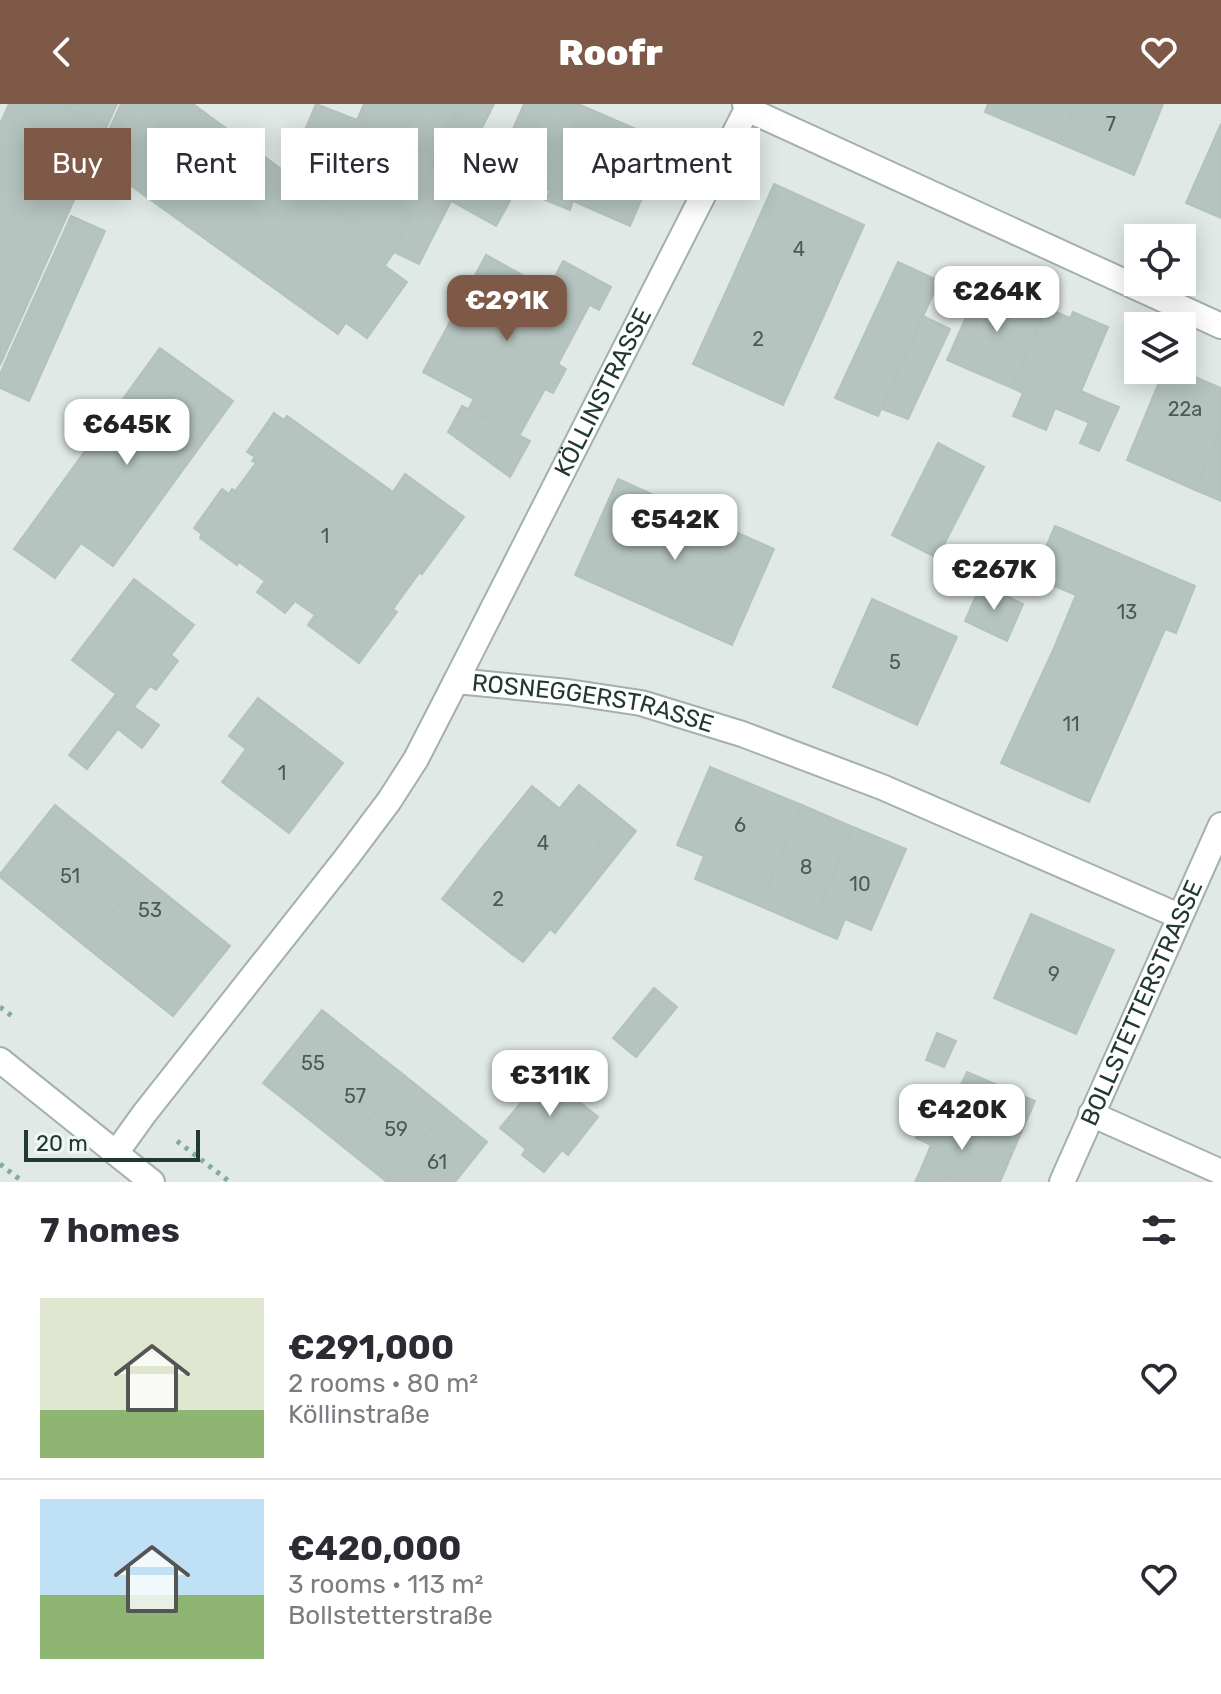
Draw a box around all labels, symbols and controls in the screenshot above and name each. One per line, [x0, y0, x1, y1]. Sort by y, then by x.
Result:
icon: back [40, 30, 84, 74]
icon: heart [1137, 30, 1181, 74]
text: Roofr [558, 31, 663, 74]
house number: 7 [1106, 112, 1116, 136]
chip: Buy [24, 128, 131, 200]
chip: Rent [147, 128, 265, 200]
chip: Filters [281, 128, 418, 200]
chip: New [434, 128, 547, 200]
chip: Apartment [563, 128, 760, 200]
map controls [1124, 224, 1196, 384]
button: locate [1124, 224, 1196, 296]
house number: 4 [793, 237, 805, 261]
pin: €264K [941, 266, 1053, 334]
pin: €291K [451, 275, 563, 343]
text: €264K [952, 276, 1042, 307]
text: €291K [465, 285, 549, 316]
street label: KÖLLINSTRASSE [549, 304, 657, 481]
button: layers [1124, 312, 1196, 384]
house number: 2 [752, 327, 764, 351]
house number: 22a [1168, 397, 1202, 421]
pin: €645K [71, 399, 183, 467]
text: €645K [82, 409, 172, 440]
pin: €542K [619, 494, 731, 562]
text: €542K [630, 504, 720, 535]
house number: 1 [321, 524, 329, 548]
pin: €267K [938, 544, 1050, 612]
text: €267K [951, 554, 1037, 585]
house number: 13 [1117, 600, 1137, 624]
house number: 5 [889, 650, 901, 674]
street label: ROSNEGGERSTRASSE [471, 669, 717, 738]
house number: 11 [1062, 712, 1080, 736]
house number: 1 [278, 761, 286, 785]
house number: 6 [734, 813, 746, 837]
house number: 4 [537, 831, 549, 855]
house number: 8 [800, 855, 812, 879]
house number: 51 [60, 864, 80, 888]
house number: 10 [849, 872, 871, 896]
street label: BOLLSTETTERSTRASSE [1075, 876, 1208, 1130]
house number: 2 [492, 887, 504, 911]
house number: 53 [138, 898, 162, 922]
house number: 9 [1048, 962, 1060, 986]
pin: €311K [494, 1050, 606, 1118]
house number: 55 [301, 1051, 325, 1075]
text: €311K [510, 1060, 590, 1091]
house number: 57 [344, 1084, 366, 1108]
pin: €420K [906, 1084, 1018, 1152]
text: €420K [917, 1094, 1007, 1125]
house number: 59 [384, 1117, 408, 1141]
scale bar [24, 1126, 200, 1162]
text: 20 m [36, 1130, 88, 1157]
house number: 61 [427, 1150, 447, 1174]
icon: filters [1137, 1208, 1181, 1252]
text: 7 homes [40, 1210, 180, 1251]
text: €291,000 [288, 1327, 454, 1368]
icon: home [104, 1330, 200, 1426]
icon: heart [1137, 1356, 1181, 1400]
text: 2 rooms · 80 m² [288, 1368, 478, 1399]
text: Köllinstraße [288, 1399, 430, 1430]
text: €420,000 [288, 1528, 461, 1569]
icon: home [104, 1531, 200, 1627]
icon: heart [1137, 1557, 1181, 1601]
text: 3 rooms · 113 m² [288, 1569, 483, 1600]
text: Bollstetterstraße [288, 1600, 493, 1631]

